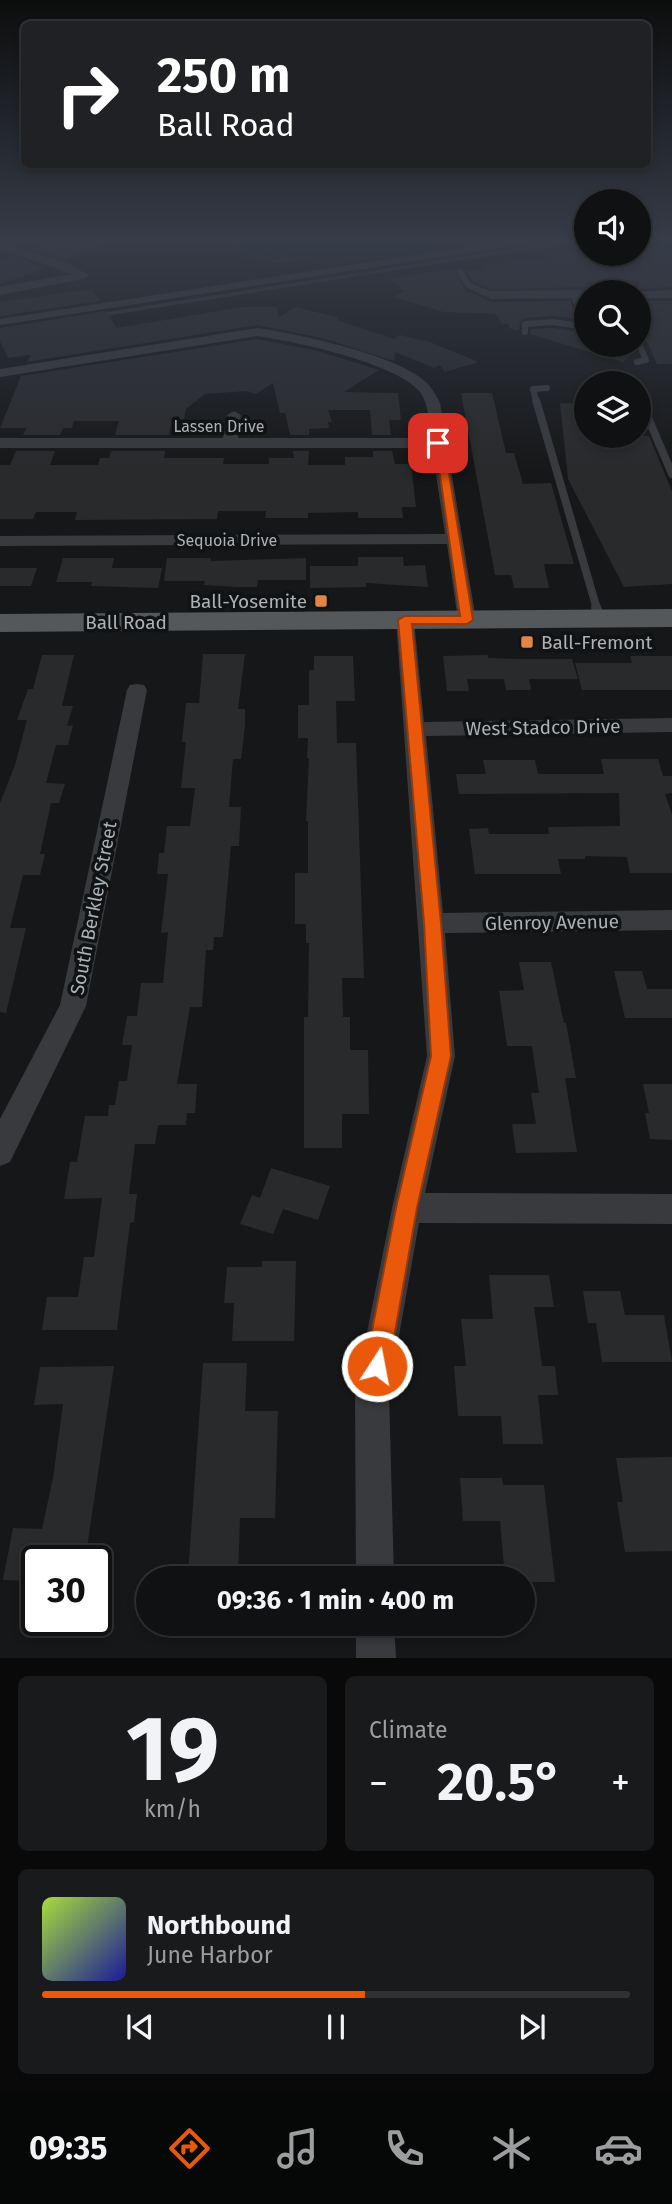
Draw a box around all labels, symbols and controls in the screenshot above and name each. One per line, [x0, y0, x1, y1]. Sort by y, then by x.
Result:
text: 250 m [157, 46, 290, 105]
icon: right [42, 49, 133, 140]
text: Ball Road [157, 106, 295, 144]
map controls [574, 189, 651, 448]
button: sound [574, 189, 651, 266]
button: search [574, 280, 651, 357]
button: layers [574, 371, 651, 448]
pin [408, 413, 468, 473]
street label: Lassen Drive [174, 417, 265, 436]
icon: arrive [419, 424, 457, 462]
street label: Sequoia Drive [177, 531, 277, 550]
place label: Ball-Yosemite [190, 590, 307, 613]
marker: Ball-Yosemite [313, 593, 329, 609]
street label: Ball Road [85, 611, 167, 634]
place label: Ball-Fremont [541, 631, 653, 654]
marker: Ball-Fremont [519, 634, 535, 650]
street label: West Stadco Drive [465, 715, 621, 740]
street label: South Berkley Street [65, 819, 122, 997]
street label: Glenroy Avenue [485, 910, 619, 935]
position arrow [340, 1329, 414, 1403]
speed limit sign: 30 [21, 1545, 112, 1636]
text: 09:36 · 1 min · 400 m [217, 1585, 454, 1616]
text: 19 [126, 1695, 219, 1804]
text: Climate [369, 1716, 448, 1744]
text: 20.5° [437, 1751, 562, 1814]
text: − [369, 1760, 388, 1806]
text: + [611, 1760, 630, 1806]
text: km/h [144, 1795, 201, 1823]
text: Northbound [147, 1910, 291, 1941]
text: June Harbor [147, 1941, 273, 1969]
icon: previous [121, 2008, 159, 2046]
icon: pause [317, 2008, 355, 2046]
icon: next [513, 2008, 551, 2046]
icon: directions [165, 2124, 214, 2173]
icon: music [273, 2124, 322, 2173]
icon: phone [380, 2124, 429, 2173]
icon: climate [487, 2124, 536, 2173]
icon: car [594, 2124, 643, 2173]
text: 09:35 [29, 2129, 107, 2167]

